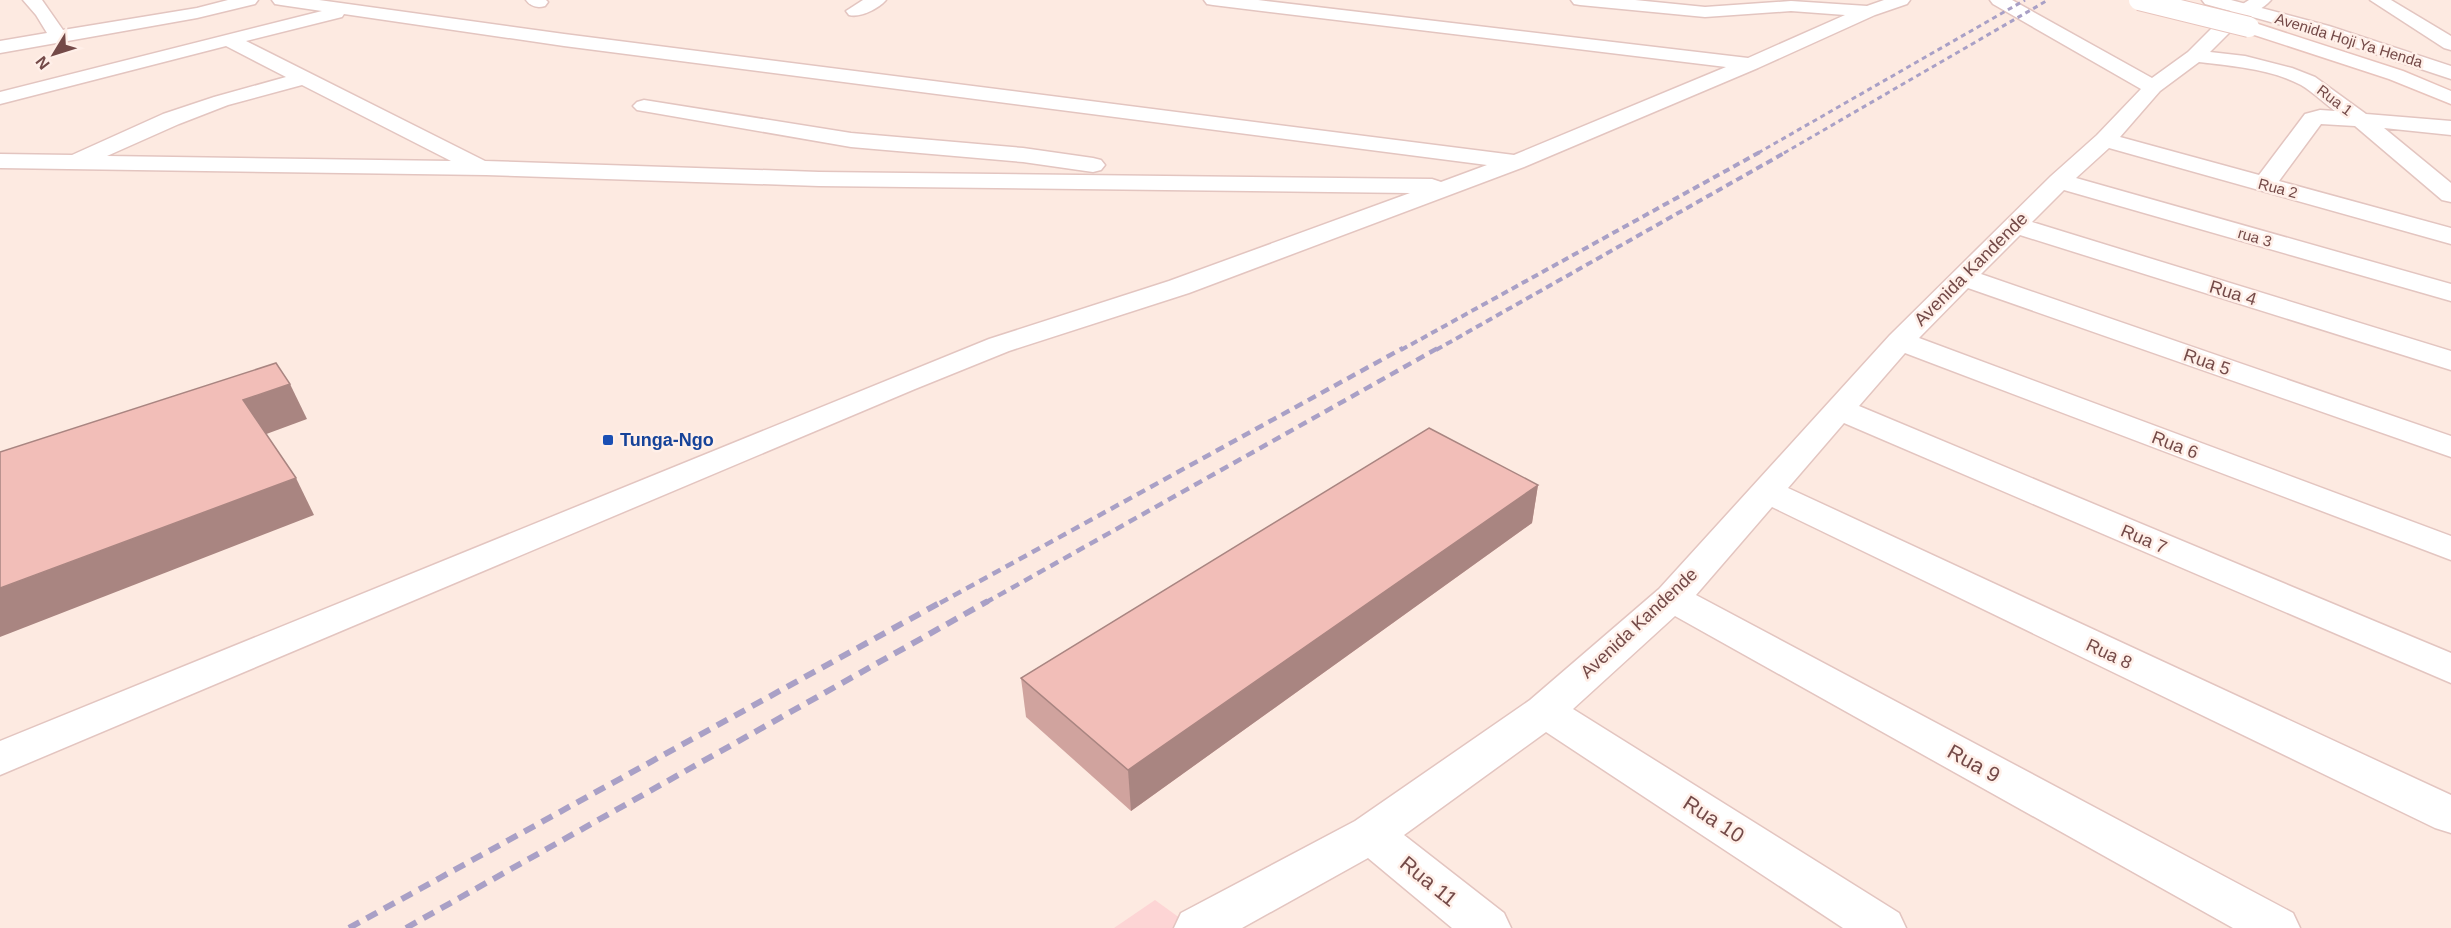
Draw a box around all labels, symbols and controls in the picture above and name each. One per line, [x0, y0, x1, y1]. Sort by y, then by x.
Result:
street label: Avenida Hoji Ya Henda [2273, 9, 2425, 71]
north arrow [24, 24, 84, 84]
text: N [32, 53, 53, 73]
street label: Rua 1 [2314, 81, 2356, 119]
street label: Rua 2 [2256, 175, 2300, 201]
street label: Avenida Kandende [1910, 208, 2032, 330]
street label: rua 3 [2236, 224, 2274, 250]
street label: Rua 4 [2207, 276, 2259, 310]
street label: Rua 5 [2181, 345, 2233, 379]
street label: Rua 6 [2149, 427, 2201, 463]
place label: Tunga-Ngo [620, 430, 714, 450]
marker: Tunga-Ngo [601, 433, 615, 447]
street label: Rua 7 [2118, 520, 2170, 558]
street label: Avenida Kandende [1577, 564, 1701, 682]
street label: Rua 8 [2083, 635, 2135, 673]
street label: Rua 9 [1944, 739, 2004, 787]
street label: Rua 10 [1679, 791, 1749, 847]
street label: Rua 11 [1396, 851, 1462, 911]

